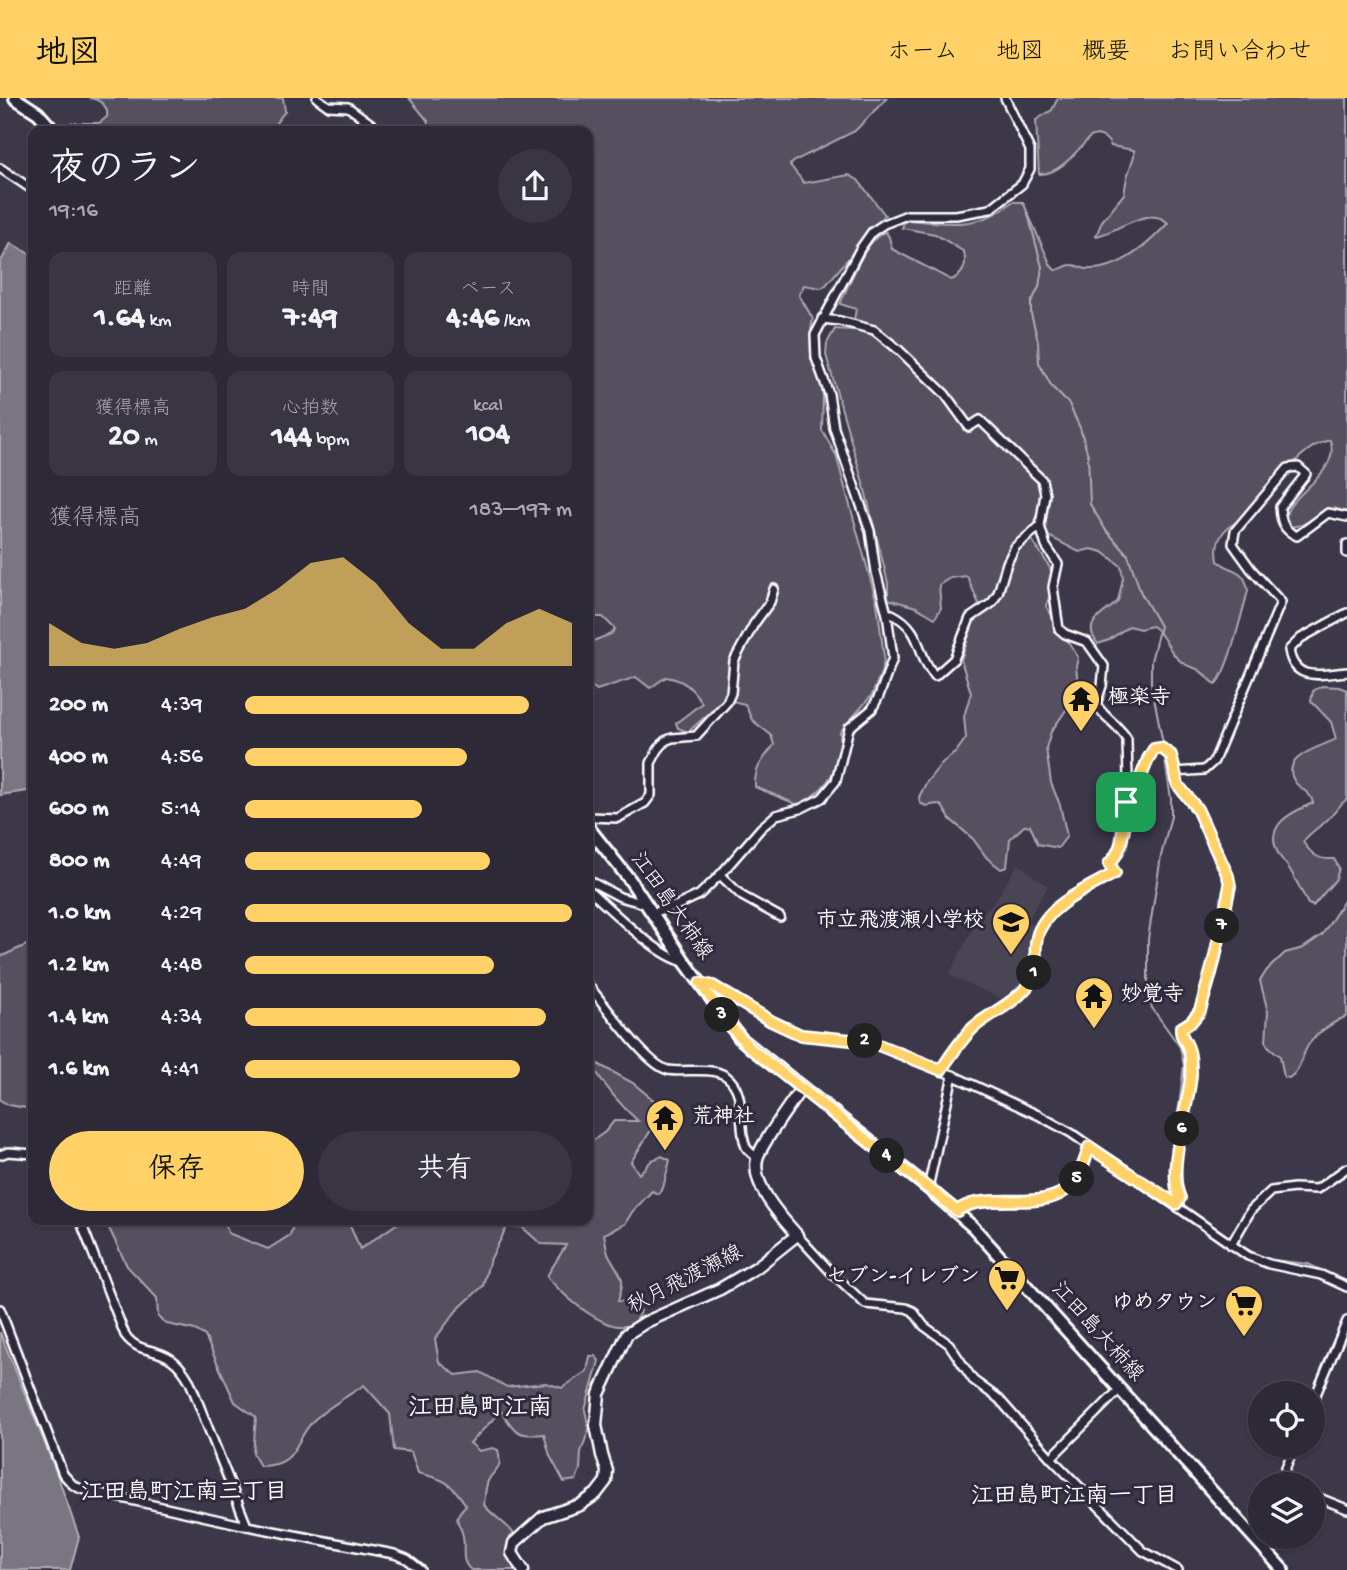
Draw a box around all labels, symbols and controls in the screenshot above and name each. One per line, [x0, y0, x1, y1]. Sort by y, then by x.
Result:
text: 地図 [35, 37, 101, 75]
text: ホーム [887, 39, 958, 68]
text: 地図 [996, 39, 1044, 68]
text: 概要 [1082, 39, 1130, 68]
text: お問い合わせ [1168, 39, 1312, 68]
button: share [498, 149, 572, 223]
text: 夜のラン [49, 150, 201, 194]
text: 19:16 [49, 198, 98, 225]
text: 距離 [114, 279, 152, 302]
text: 時間 [291, 279, 330, 302]
text: ペース [460, 279, 516, 302]
text: 1.64 [94, 302, 145, 337]
text: 7:49 [283, 302, 338, 337]
text: 4:46 [446, 302, 499, 337]
text: km [145, 310, 172, 333]
text: /km [499, 310, 530, 333]
text: kcal [473, 395, 503, 418]
text: 獲得標高 [95, 398, 171, 421]
text: 心拍数 [282, 398, 339, 421]
text: 104 [466, 418, 510, 453]
text: 20 [108, 421, 140, 456]
text: 144 [272, 421, 312, 456]
text: m [140, 429, 158, 452]
text: bpm [312, 429, 349, 452]
text: 183–197 m [470, 497, 572, 524]
text: 獲得標高 [49, 506, 141, 533]
temple icon: 極楽寺 [1060, 678, 1102, 733]
place label: 極楽寺 [1108, 685, 1171, 712]
text: 200 m [49, 692, 108, 719]
text: 4:39 [161, 692, 203, 719]
text: 400 m [49, 744, 108, 771]
text: 4:56 [161, 744, 203, 771]
pin [1096, 772, 1156, 832]
icon: arrive [1107, 783, 1145, 821]
text: 600 m [49, 796, 109, 823]
text: 5:14 [161, 796, 201, 823]
text: 800 m [49, 848, 110, 875]
text: 4:49 [161, 848, 202, 875]
street label: 江田島大柿線 [624, 848, 717, 966]
text: 1.0 km [49, 900, 111, 927]
text: 4:29 [161, 900, 202, 927]
school or university icon: 市立飛渡瀬小学校 [990, 901, 1032, 956]
place label: 市立飛渡瀬小学校 [816, 908, 984, 935]
pin: 7 [1204, 908, 1240, 944]
text: 7 [1217, 914, 1226, 937]
text: 1.2 km [49, 952, 109, 979]
text: 4:48 [161, 952, 203, 979]
pin: 1 [1016, 956, 1052, 990]
text: 1 [1030, 961, 1037, 984]
temple icon: 妙覚寺 [1073, 975, 1115, 1030]
place label: 妙覚寺 [1121, 982, 1184, 1009]
pin: 3 [704, 998, 740, 1032]
text: 3 [717, 1003, 726, 1026]
text: 1.4 km [49, 1004, 108, 1031]
text: 4:34 [161, 1004, 202, 1031]
pin: 2 [848, 1024, 882, 1058]
text: 2 [860, 1029, 869, 1052]
text: 1.6 km [49, 1056, 109, 1083]
text: 4:41 [161, 1056, 199, 1083]
temple icon: 荒神社 [644, 1097, 686, 1152]
place label: 荒神社 [692, 1105, 755, 1131]
pin: 6 [1164, 1112, 1200, 1146]
text: 6 [1177, 1117, 1186, 1140]
button: 保存 [49, 1131, 304, 1211]
button: 共有 [318, 1131, 572, 1211]
pin: 4 [870, 1138, 904, 1174]
text: 4 [882, 1144, 891, 1167]
pin: 5 [1060, 1162, 1094, 1196]
text: 5 [1072, 1167, 1082, 1190]
street label: 秋月飛渡瀬線 [624, 1240, 748, 1321]
supermarket icon: セブン-イレブン [986, 1257, 1028, 1312]
place label: セブン-イレブン [826, 1265, 980, 1291]
street label: 江田島大柿線 [1045, 1277, 1148, 1388]
supermarket icon: ゆめタウン [1223, 1283, 1265, 1338]
place label: ゆめタウン [1112, 1292, 1217, 1317]
map controls [1248, 1381, 1325, 1549]
button: locate [1248, 1381, 1325, 1458]
district label: 江田島町江南 [408, 1394, 552, 1424]
button: layers [1248, 1472, 1325, 1549]
district label: 江田島町江南三丁目 [81, 1479, 288, 1507]
district label: 江田島町江南一丁目 [971, 1483, 1178, 1511]

